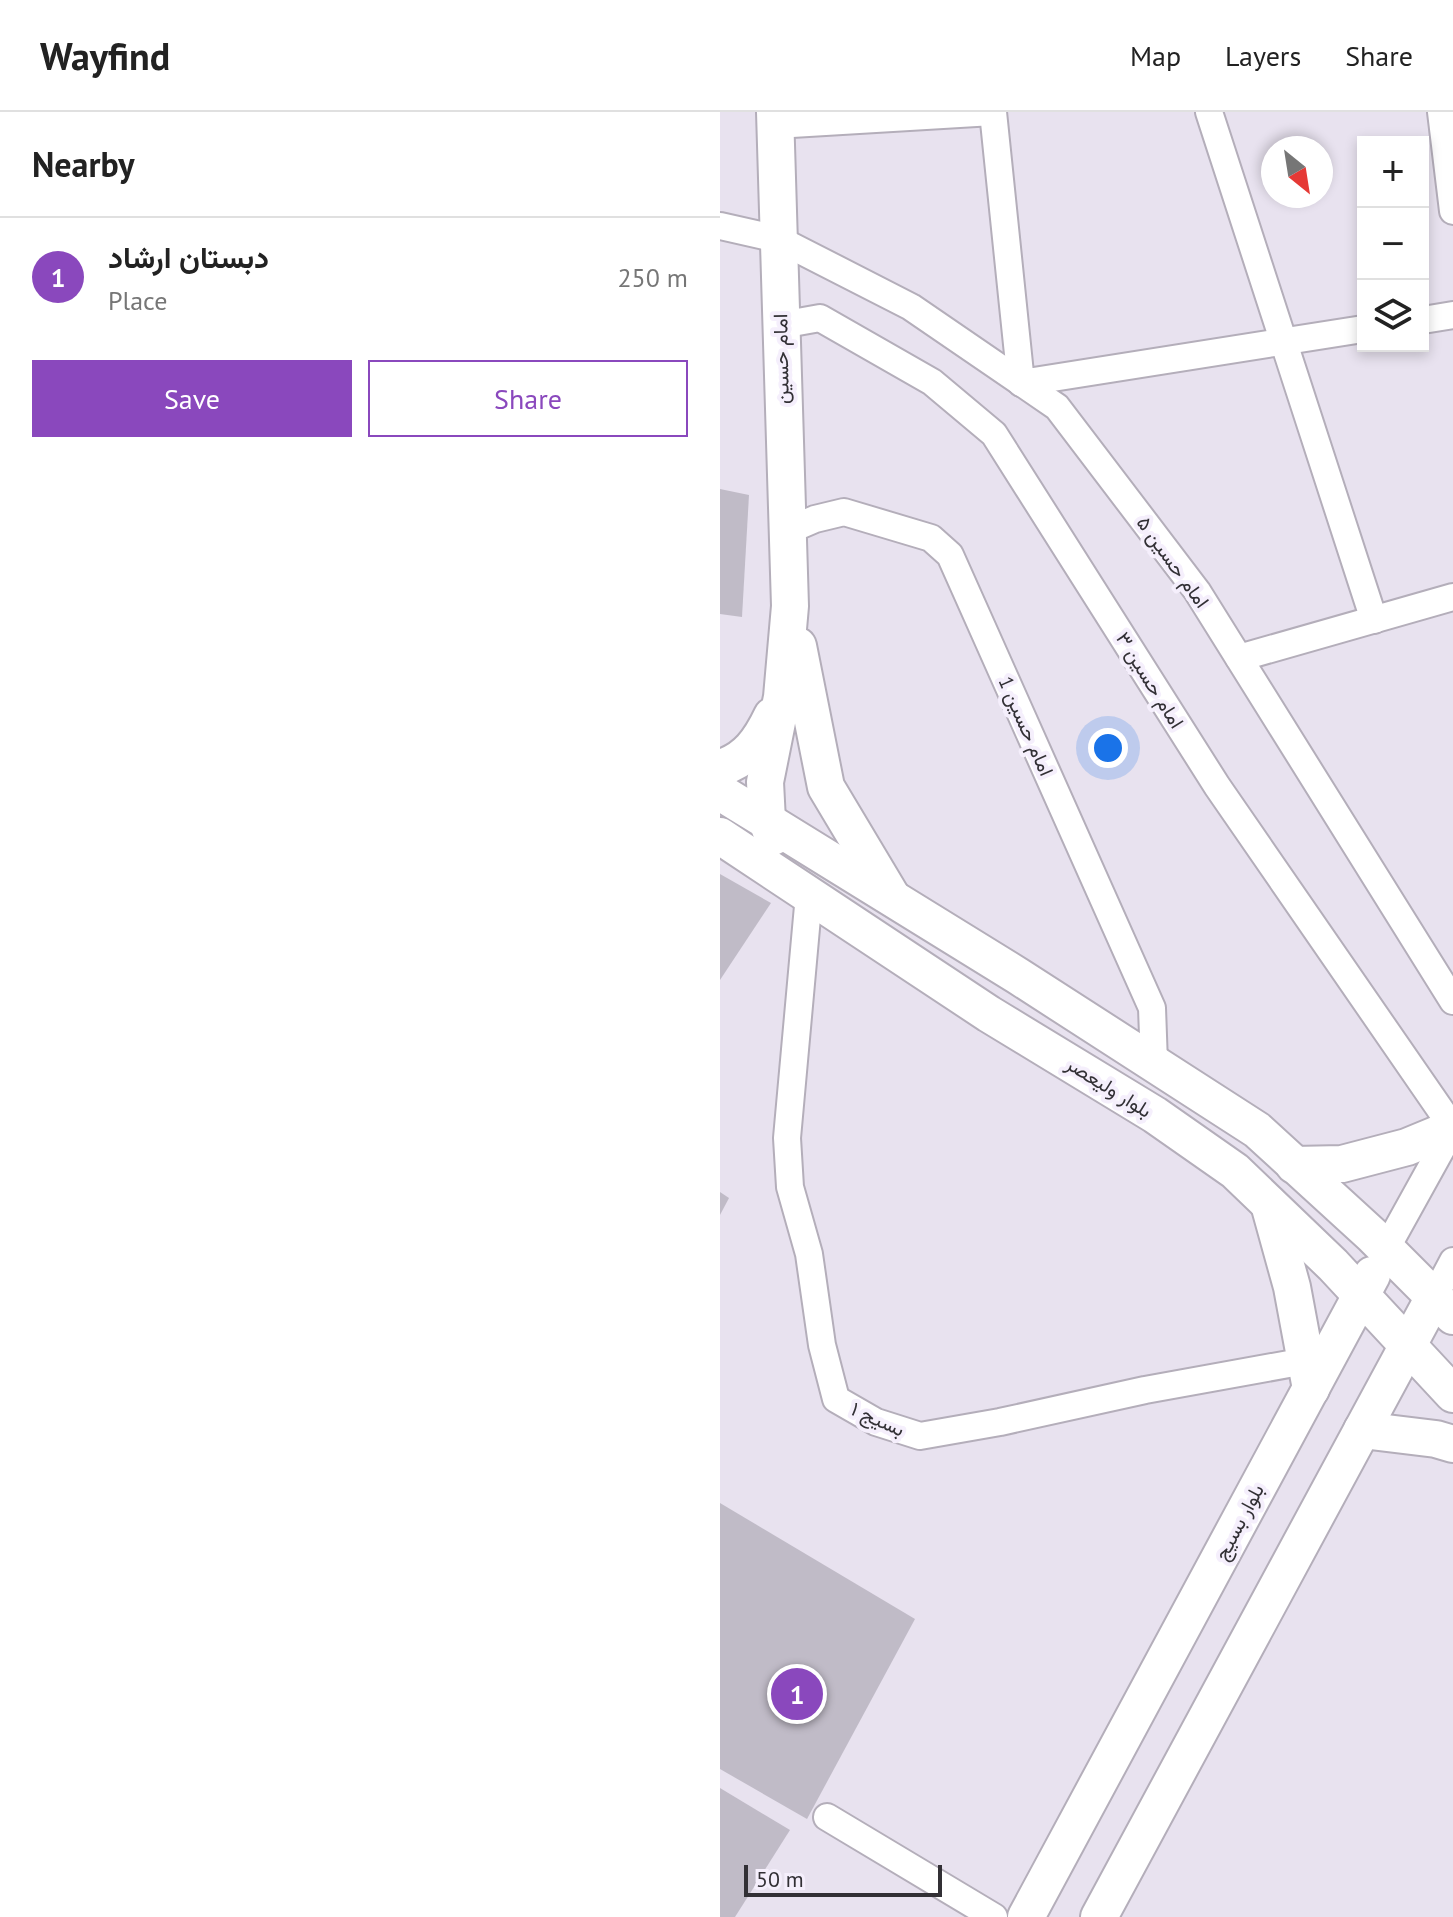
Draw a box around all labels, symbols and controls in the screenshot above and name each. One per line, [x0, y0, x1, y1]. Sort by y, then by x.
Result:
text: Wayfind [40, 31, 170, 80]
text: Map [1130, 37, 1181, 74]
text: Layers [1225, 37, 1301, 74]
text: Share [1345, 37, 1413, 74]
north arrow [1261, 136, 1333, 208]
map controls [1357, 136, 1429, 352]
button: + [1357, 136, 1429, 208]
text: Nearby [32, 142, 134, 186]
button: − [1357, 208, 1429, 280]
text: دبستان ارشاد [108, 237, 269, 276]
text: 1 [51, 261, 65, 294]
text: 250 m [617, 261, 688, 294]
button: layers [1357, 280, 1429, 352]
text: Place [108, 284, 167, 317]
street label: امام حسین [767, 314, 795, 404]
button: Save [32, 360, 352, 437]
button: Share [368, 360, 688, 437]
street label: امام حسین ۵ [1131, 511, 1215, 613]
street label: امام حسین ۳ [1110, 627, 1190, 733]
street label: امام حسین 1 [992, 672, 1060, 780]
your location [1088, 728, 1128, 768]
street label: بلوار ولیعصر [1060, 1050, 1157, 1124]
street label: بسیج ۱ [847, 1396, 909, 1443]
street label: بلوار بسیج [1208, 1479, 1271, 1565]
pin: 1 [771, 1664, 823, 1724]
scale bar [744, 1861, 942, 1897]
text: 50 m [756, 1865, 804, 1893]

